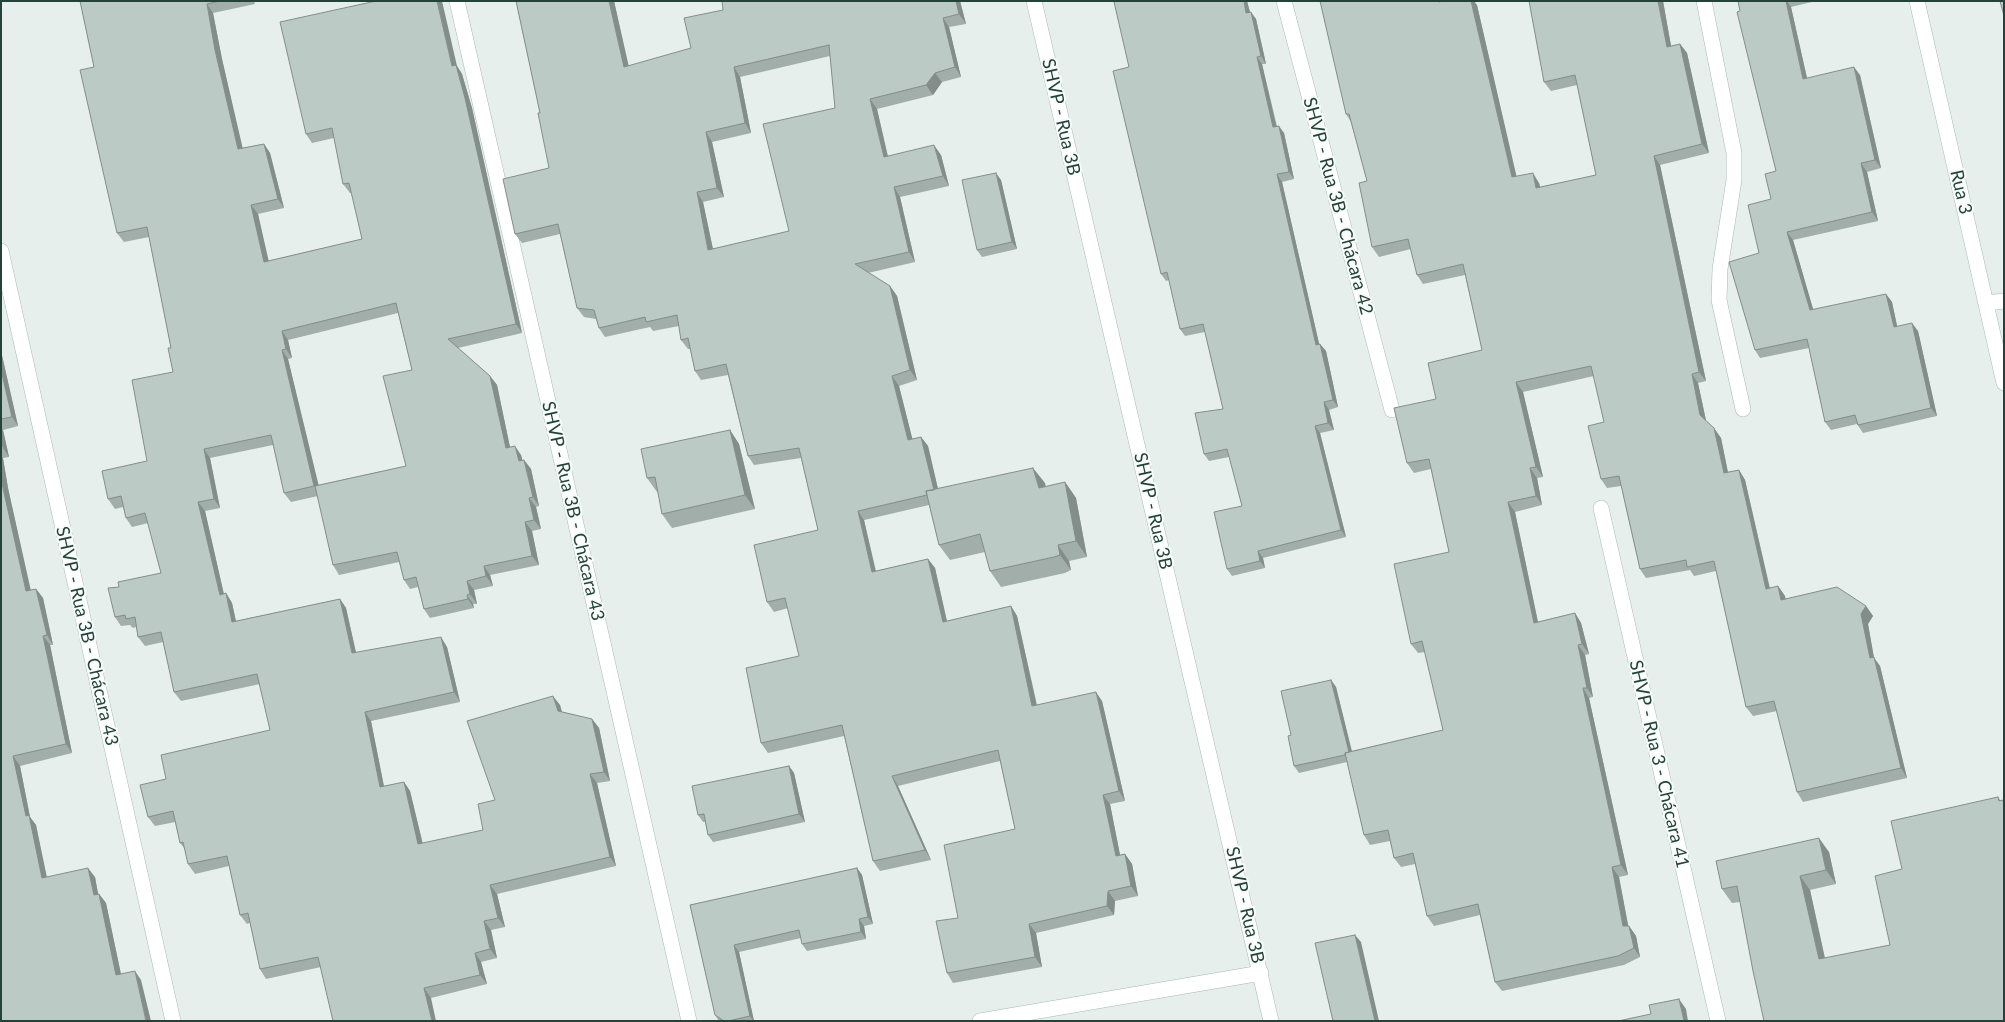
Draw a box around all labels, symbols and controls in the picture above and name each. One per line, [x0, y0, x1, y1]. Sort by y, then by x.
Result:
street label: SHVP - Rua 3B [1037, 57, 1085, 177]
street label: SHVP - Rua 3B - Chácara 42 [1299, 95, 1377, 317]
street label: Rua 3 [1945, 168, 1977, 216]
street label: SHVP - Rua 3B - Chácara 43 [537, 399, 609, 623]
street label: SHVP - Rua 3B [1129, 451, 1177, 571]
street label: SHVP - Rua 3B - Chácara 43 [51, 524, 123, 748]
street label: SHVP - Rua 3 - Chácara 41 [1625, 658, 1693, 870]
street label: SHVP - Rua 3B [1221, 845, 1269, 965]

